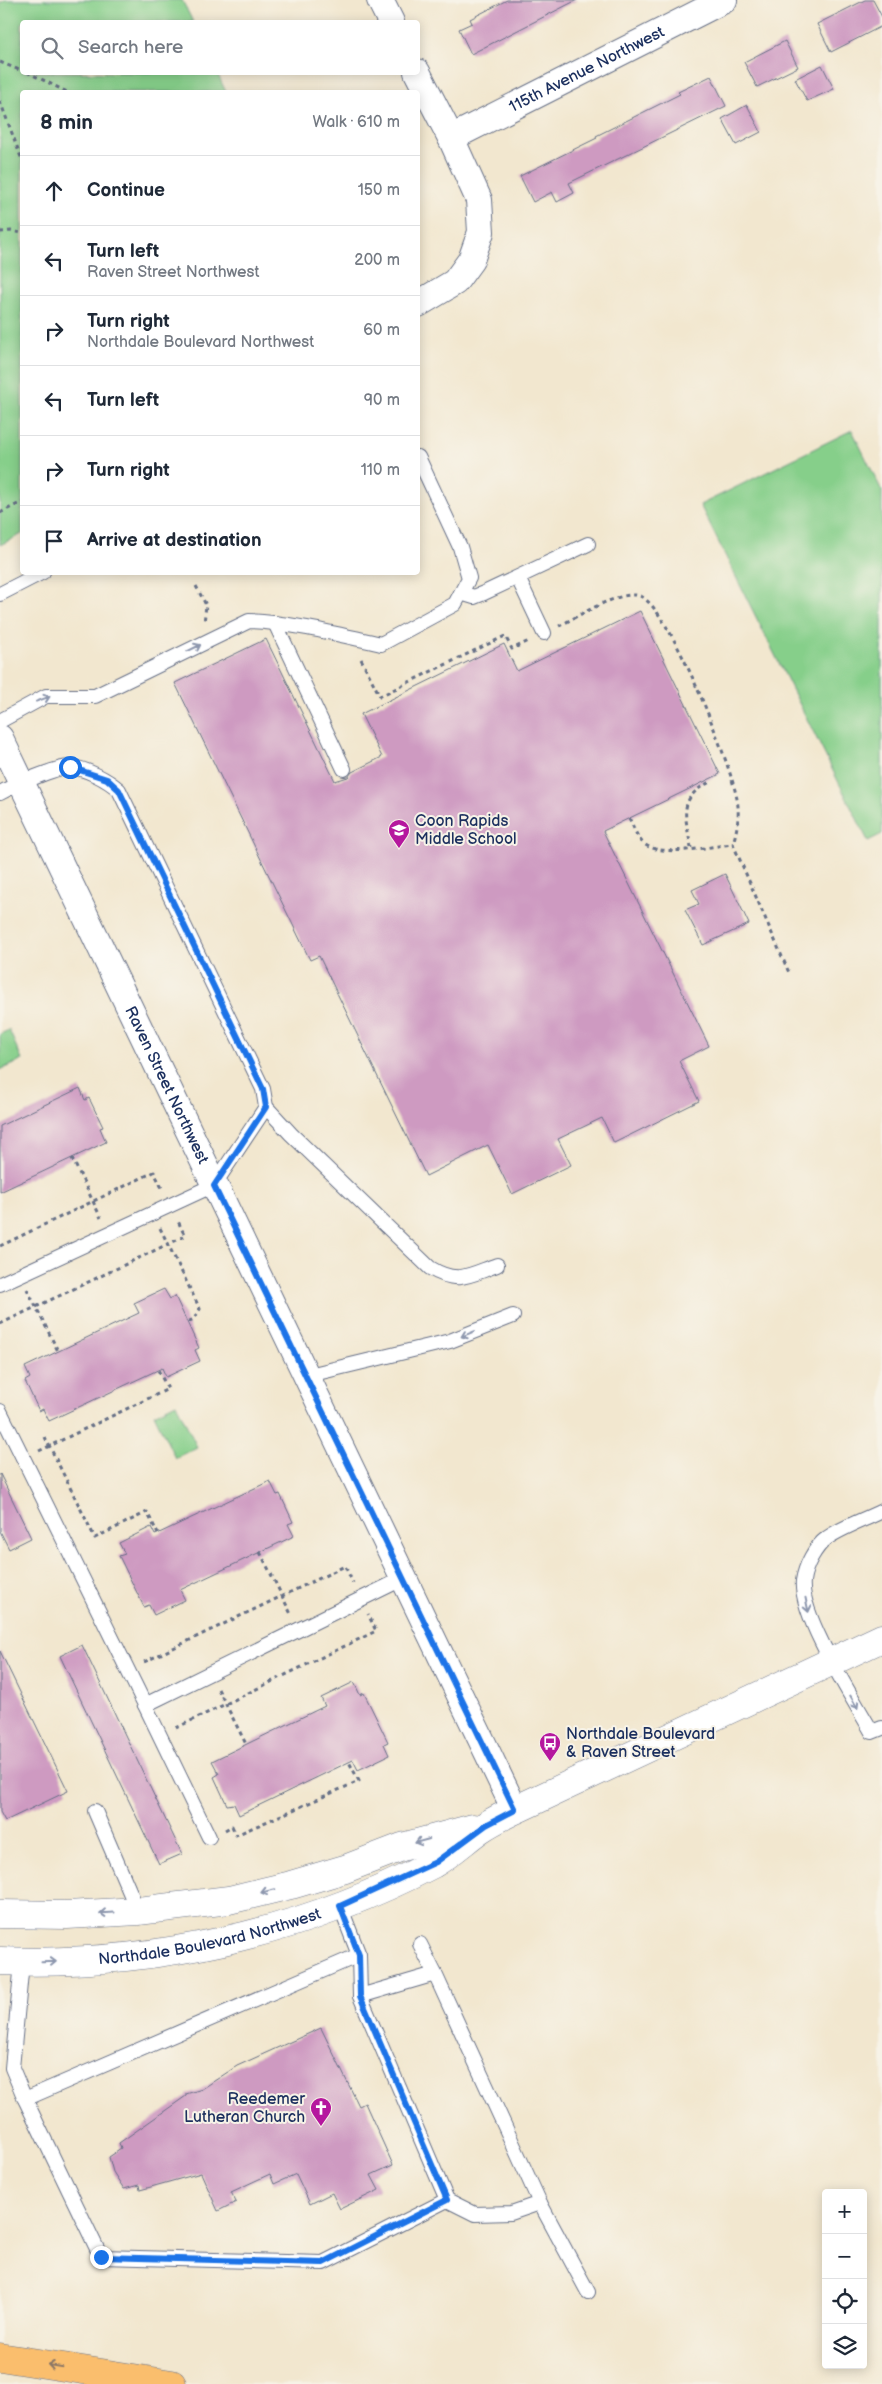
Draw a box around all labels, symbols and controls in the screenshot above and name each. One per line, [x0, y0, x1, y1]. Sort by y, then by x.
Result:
search box [20, 20, 420, 75]
street label: 115th Avenue Northwest [506, 22, 668, 117]
icon: search [38, 34, 66, 62]
text: Search here [78, 36, 183, 59]
text: 8 min [40, 110, 93, 135]
text: Walk · 610 m [312, 113, 400, 132]
icon: ahead [40, 177, 68, 205]
text: Continue [87, 179, 165, 202]
text: 150 m [358, 181, 400, 200]
text: Turn left [87, 240, 159, 263]
icon: left [40, 247, 68, 275]
text: 200 m [354, 251, 400, 270]
text: Raven Street Northwest [87, 263, 259, 282]
text: Turn right [87, 310, 170, 333]
icon: right [40, 317, 68, 345]
text: 60 m [363, 321, 400, 340]
text: Northdale Boulevard Northwest [87, 333, 314, 352]
icon: left [40, 387, 68, 415]
text: Turn left [87, 389, 159, 412]
text: 90 m [364, 391, 400, 410]
icon: right [40, 457, 68, 485]
text: Turn right [87, 459, 170, 482]
text: 110 m [361, 461, 400, 480]
icon: arrive [40, 527, 68, 555]
text: Arrive at destination [87, 529, 262, 552]
one-way arrow [186, 642, 201, 652]
one-way arrow [35, 694, 50, 703]
route start [59, 756, 82, 779]
place label: Coon Rapids Middle School [415, 812, 517, 849]
school or university icon: Coon Rapids Middle School [387, 818, 411, 849]
street label: Raven Street Northwest [121, 1003, 213, 1167]
one-way arrow [461, 1329, 476, 1339]
one-way arrow [803, 1597, 813, 1613]
one-way arrow [850, 1694, 860, 1708]
place label: Northdale Boulevard & Raven Street [566, 1725, 715, 1762]
bus stop icon: Northdale Boulevard & Raven Street [538, 1731, 562, 1762]
one-way arrow [415, 1837, 431, 1847]
one-way arrow [260, 1887, 276, 1896]
street label: Northdale Boulevard Northwest [97, 1904, 323, 1969]
one-way arrow [99, 1908, 115, 1917]
one-way arrow [40, 1957, 56, 1966]
place label: Reedemer Lutheran Church [184, 2090, 305, 2127]
church icon: Reedemer Lutheran Church [309, 2096, 333, 2127]
map controls [822, 2189, 867, 2369]
button: + [822, 2189, 867, 2234]
button: − [822, 2234, 867, 2279]
route end [90, 2246, 113, 2269]
button: locate [822, 2279, 867, 2324]
button: layers [822, 2324, 867, 2369]
one-way arrow [47, 2360, 63, 2370]

